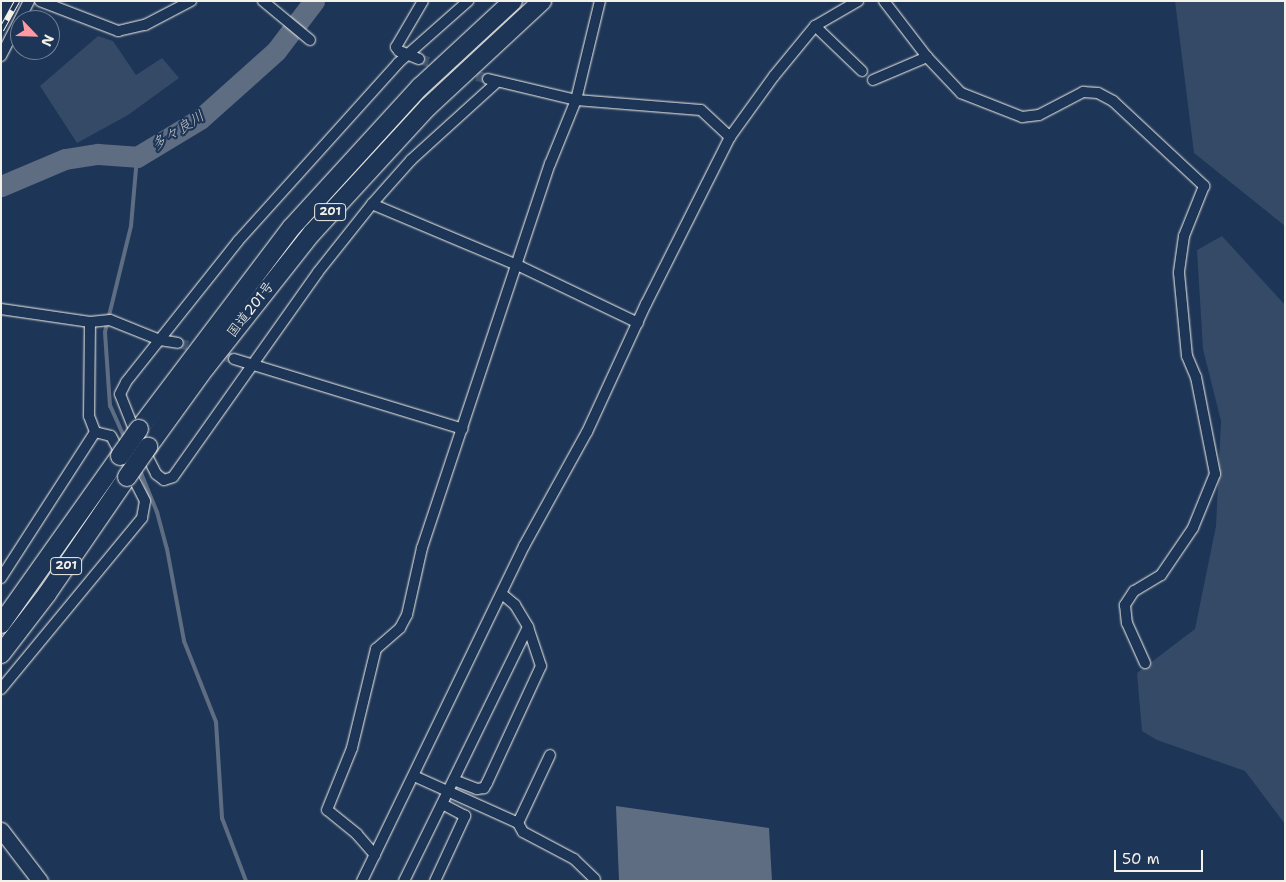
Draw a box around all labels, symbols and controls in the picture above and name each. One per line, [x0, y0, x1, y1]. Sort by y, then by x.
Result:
north arrow [10, 10, 60, 60]
text: N [37, 32, 58, 49]
water label: 多々良川 [148, 107, 208, 155]
road number: 201 [314, 202, 346, 222]
street label: 国道201号 [223, 278, 277, 340]
road number: 201 [50, 556, 82, 576]
scale bar [1116, 840, 1205, 872]
text: 50 m [1122, 849, 1160, 869]

